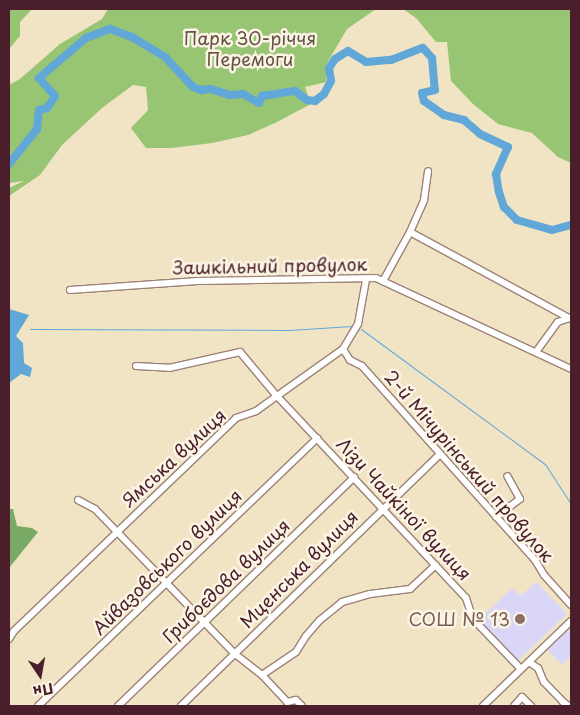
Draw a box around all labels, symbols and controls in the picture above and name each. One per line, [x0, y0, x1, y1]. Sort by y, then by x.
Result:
park label: Парк 30-річчя Перемоги [184, 28, 316, 70]
street label: Зашкільний провулок [173, 254, 367, 278]
street label: 2-й Мічурінський провулок [380, 366, 558, 566]
street label: Ямська вулиця [117, 404, 231, 512]
street label: Лізи Чайкіної вулиця [332, 433, 476, 585]
street label: Айвазовського вулиця [88, 485, 246, 639]
street label: Мценська вулиця [235, 505, 363, 633]
street label: Грибоєдова вулиця [158, 514, 294, 648]
place label: СОШ № 13 [408, 608, 510, 630]
marker: СОШ № 13 [514, 613, 526, 625]
north arrow [15, 650, 65, 700]
text: Пн [31, 678, 55, 703]

